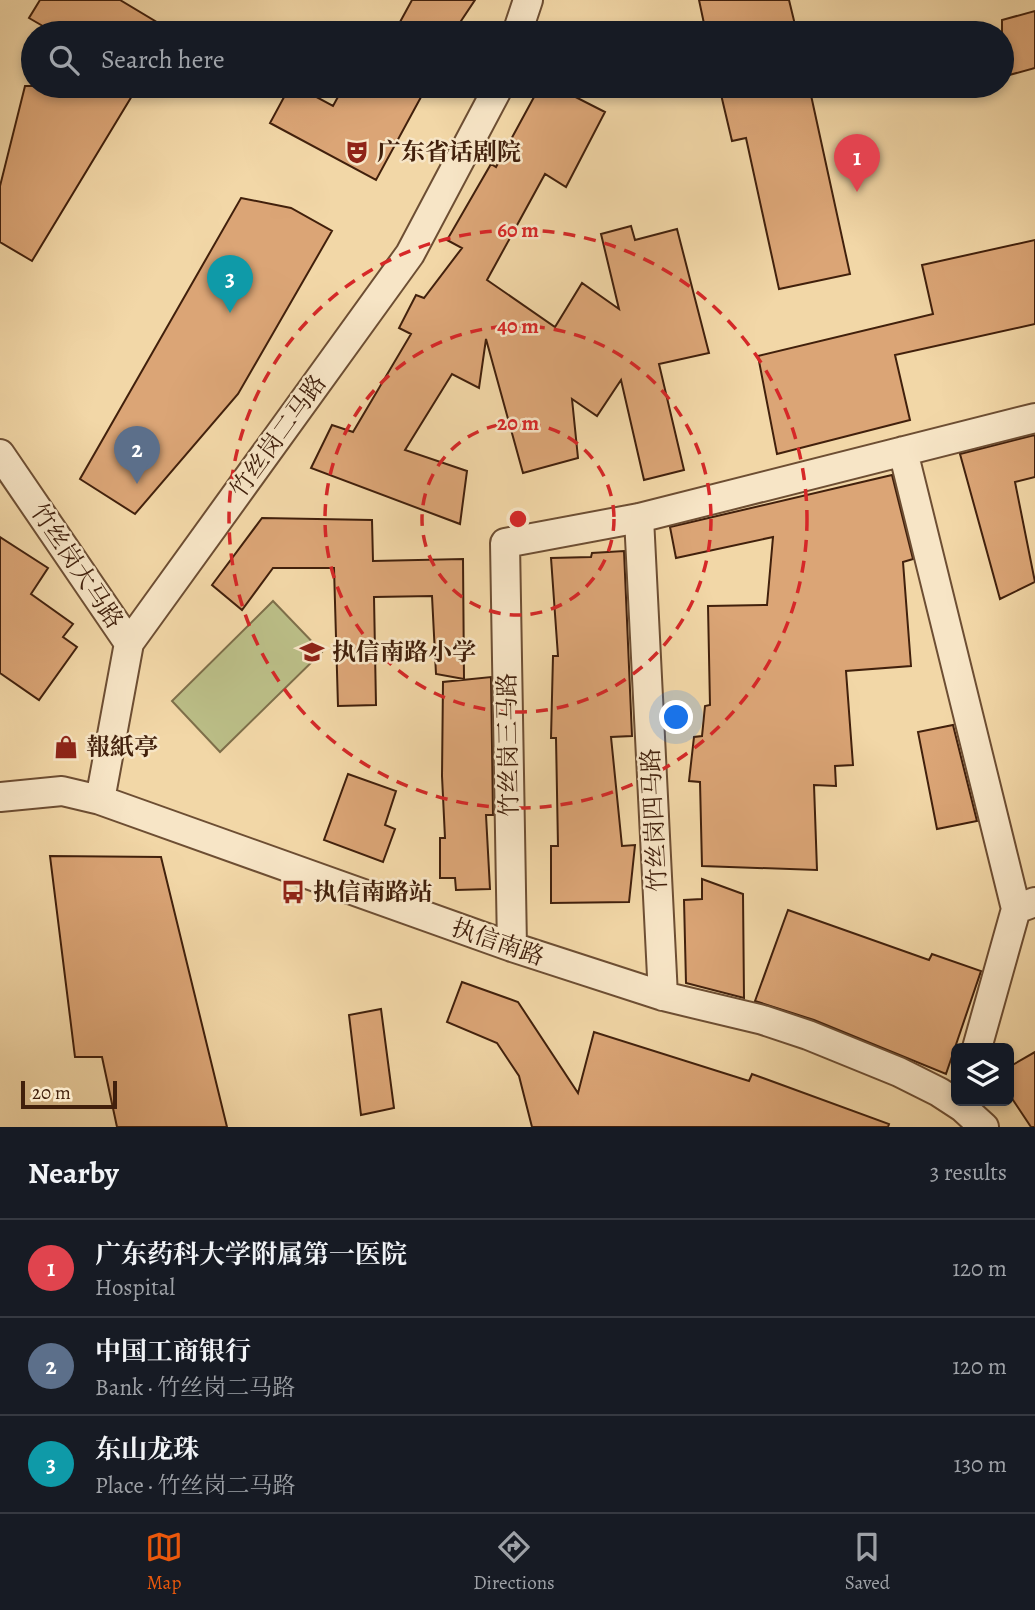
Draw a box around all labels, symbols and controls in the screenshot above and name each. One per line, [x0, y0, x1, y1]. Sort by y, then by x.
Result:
search box [21, 21, 1014, 98]
icon: search [45, 41, 83, 79]
text: Search here [101, 42, 225, 77]
pin: 1 [834, 134, 880, 192]
place label: 广东省话剧院 [377, 136, 521, 168]
theatre icon: 广东省话剧院 [343, 138, 371, 166]
text: 60 m [497, 216, 539, 244]
pin: 3 [207, 255, 253, 313]
text: 40 m [497, 312, 539, 340]
street label: 竹丝岗二马路 [223, 368, 333, 504]
text: 20 m [497, 409, 539, 437]
pin: 2 [114, 426, 160, 484]
street label: 竹丝岗大马路 [23, 497, 131, 635]
centre of rings [506, 507, 530, 531]
place label: 执信南路小学 [332, 636, 476, 668]
school or university icon: 执信南路小学 [298, 638, 326, 666]
street label: 竹丝岗三马路 [491, 673, 525, 817]
your location [659, 700, 693, 734]
place label: 報紙亭 [86, 731, 158, 763]
shop icon: 報紙亭 [52, 733, 80, 761]
street label: 竹丝岗四马路 [634, 747, 674, 893]
place label: 执信南路站 [313, 876, 433, 908]
bus stop icon: 执信南路站 [279, 878, 307, 906]
street label: 执信南路 [447, 911, 549, 973]
map controls [951, 1043, 1014, 1106]
button: layers [951, 1043, 1014, 1106]
scale bar [21, 1078, 117, 1110]
text: 20 m [32, 1080, 71, 1106]
text: Nearby [28, 1153, 119, 1193]
text: 3 results [930, 1157, 1007, 1188]
text: 广东药科大学附属第一医院 [95, 1237, 407, 1272]
text: 1 [47, 1253, 55, 1284]
text: 120 m [952, 1253, 1007, 1284]
text: Hospital [95, 1272, 175, 1303]
text: 中国工商银行 [95, 1334, 251, 1369]
text: 2 [45, 1351, 57, 1382]
text: 120 m [952, 1351, 1007, 1382]
text: Bank · 竹丝岗二马路 [95, 1372, 295, 1403]
text: 东山龙珠 [95, 1432, 199, 1467]
text: 3 [46, 1449, 56, 1480]
text: 130 m [954, 1449, 1007, 1480]
text: Place · 竹丝岗二马路 [95, 1470, 295, 1501]
tab: Map [145, 1528, 183, 1596]
tab: Directions [473, 1528, 555, 1596]
tab: Saved [845, 1528, 890, 1596]

